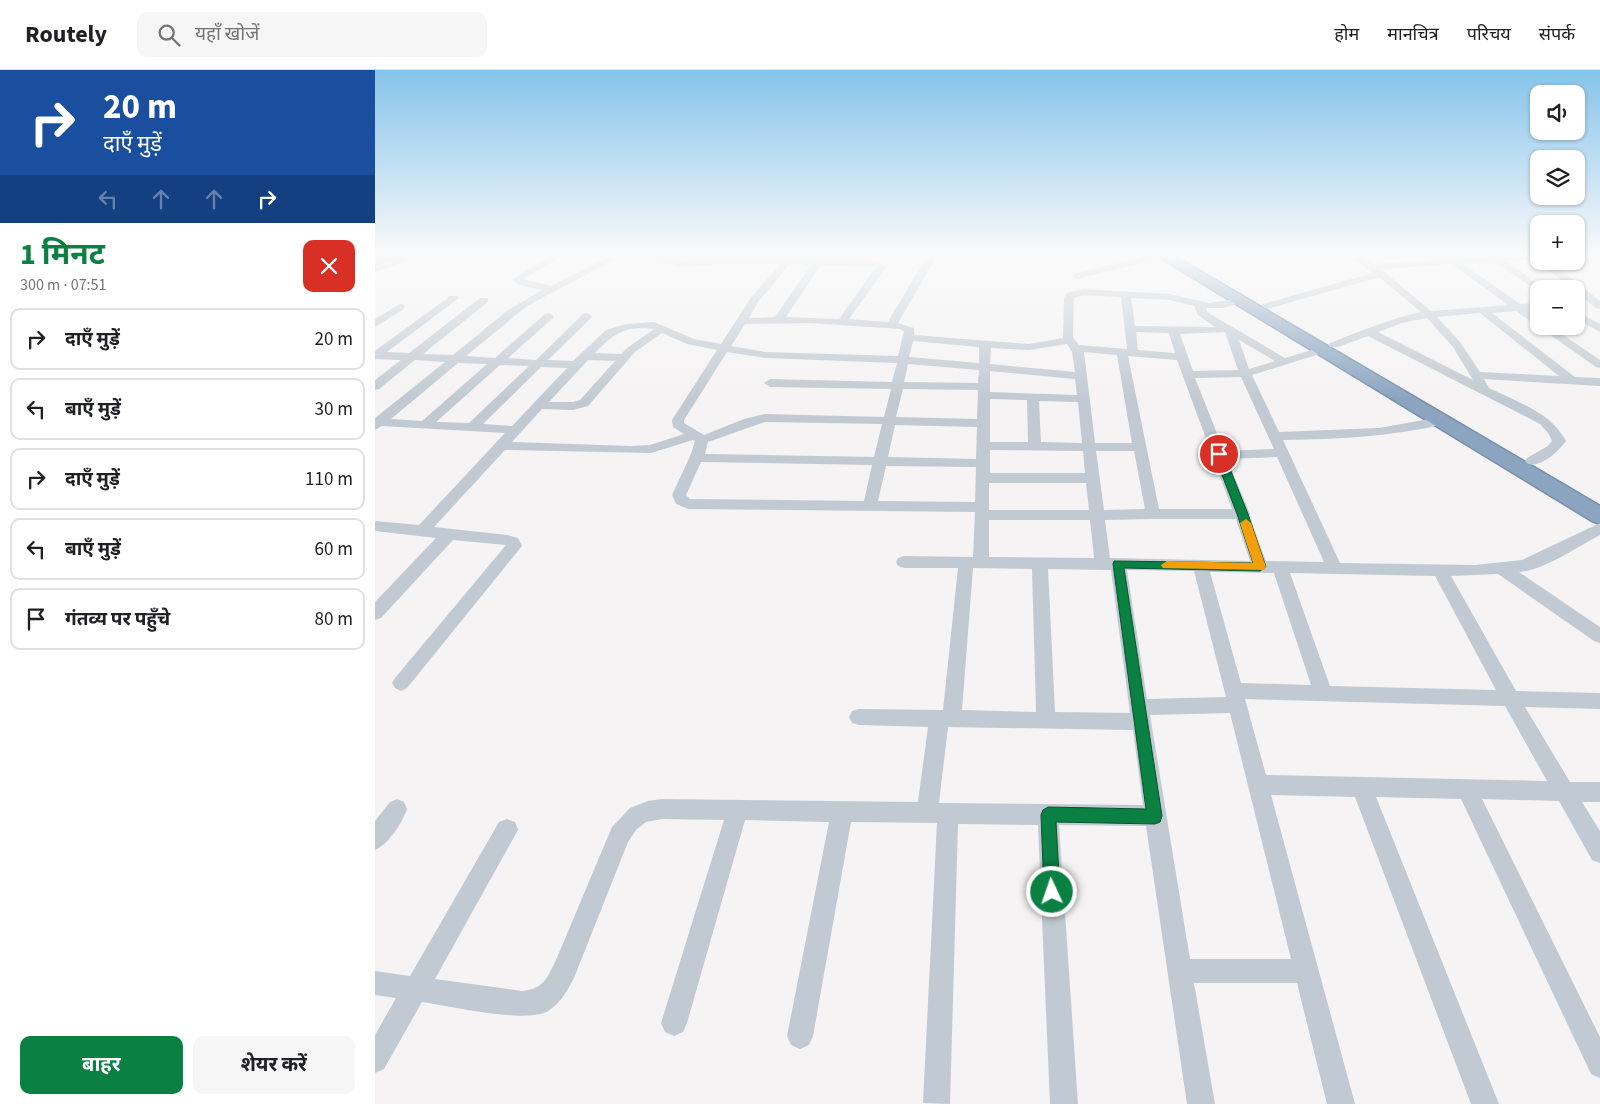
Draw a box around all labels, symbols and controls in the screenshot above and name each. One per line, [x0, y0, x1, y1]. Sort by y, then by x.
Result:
search box [137, 12, 487, 57]
text: Routely [25, 17, 107, 52]
icon: search [155, 21, 183, 49]
text: यहाँ खोजें [195, 21, 259, 48]
text: होम [1334, 22, 1359, 47]
text: मानचित्र [1387, 22, 1439, 47]
text: परिचय [1467, 22, 1511, 47]
text: संपर्क [1539, 22, 1575, 47]
text: 20 m [103, 82, 177, 132]
map controls [1530, 85, 1585, 335]
button: sound [1530, 85, 1585, 140]
icon: right [20, 90, 85, 155]
text: दाएँ मुड़ें [103, 128, 162, 160]
button: layers [1530, 150, 1585, 205]
icon: left [94, 185, 122, 213]
icon: ahead [147, 185, 175, 213]
icon: ahead [200, 185, 228, 213]
icon: right [253, 185, 281, 213]
button: + [1530, 215, 1585, 270]
text: 1 मिनट [20, 233, 105, 276]
button: close [303, 240, 355, 292]
text: 300 m · 07:51 [20, 274, 107, 296]
button: − [1530, 280, 1585, 335]
icon: right [22, 325, 50, 353]
text: दाएँ मुड़ें [65, 326, 120, 353]
text: 20 m [315, 326, 353, 353]
icon: left [22, 395, 50, 423]
text: बाएँ मुड़ें [65, 396, 121, 423]
text: 30 m [315, 396, 353, 423]
pin [1198, 433, 1240, 475]
icon: arrive [1205, 440, 1233, 468]
icon: right [22, 465, 50, 493]
text: दाएँ मुड़ें [65, 466, 120, 493]
text: 110 m [305, 466, 353, 493]
icon: left [22, 535, 50, 563]
text: बाएँ मुड़ें [65, 536, 121, 563]
text: 60 m [315, 536, 353, 563]
icon: arrive [22, 605, 50, 633]
text: गंतव्य पर पहुँचे [65, 606, 170, 633]
text: 80 m [315, 606, 353, 633]
position arrow [1025, 865, 1077, 917]
button: बाहर [20, 1036, 183, 1094]
button: शेयर करें [193, 1036, 355, 1094]

